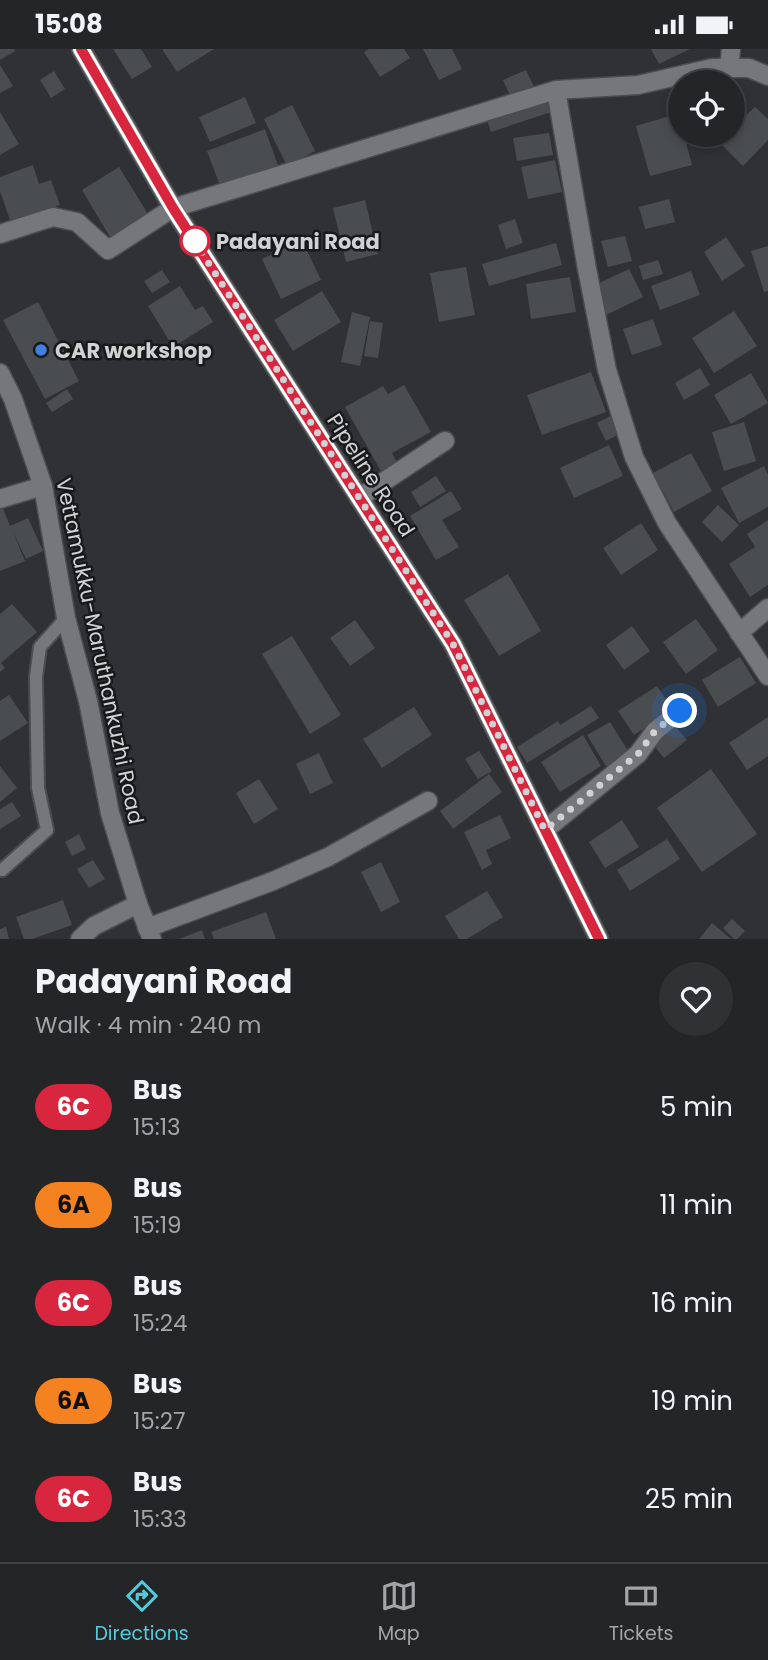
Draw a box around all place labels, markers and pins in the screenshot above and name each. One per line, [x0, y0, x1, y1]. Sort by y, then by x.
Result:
marker: Padayani Road [180, 226, 210, 256]
place label: Padayani Road [216, 227, 380, 256]
place label: CAR workshop [55, 336, 212, 365]
marker: CAR workshop [33, 342, 49, 358]

